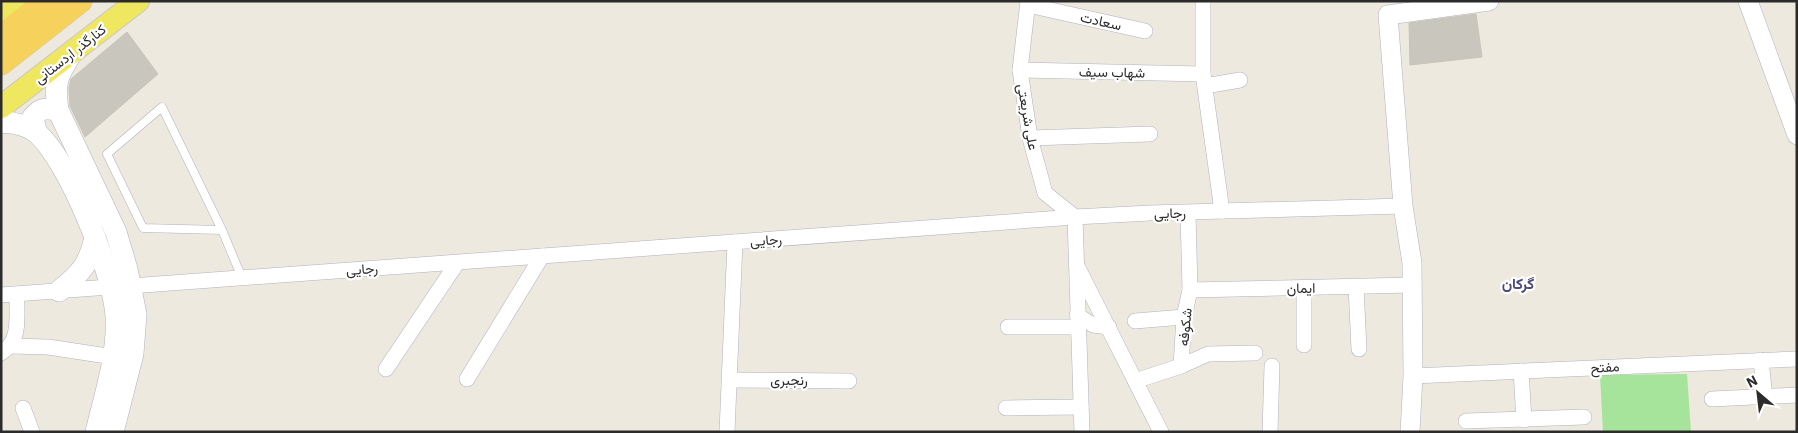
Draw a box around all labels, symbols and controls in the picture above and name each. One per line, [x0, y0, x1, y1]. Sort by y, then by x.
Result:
street label: سعادت [1079, 8, 1123, 34]
street label: کنارگذر اردستانی [30, 20, 110, 88]
street label: شهاب سیف [1079, 62, 1145, 82]
street label: علی شریعتی [1013, 82, 1043, 152]
street label: رجایی [1154, 204, 1186, 222]
street label: رجایی [749, 230, 783, 250]
street label: رجایی [345, 259, 379, 279]
district label: گرکان [1502, 274, 1535, 293]
street label: ایمان [1286, 279, 1316, 297]
street label: شکوفه [1174, 307, 1196, 347]
street label: مفتح [1590, 357, 1620, 379]
north arrow [1733, 368, 1783, 418]
street label: رنجبری [770, 371, 808, 389]
text: N [1743, 371, 1761, 392]

